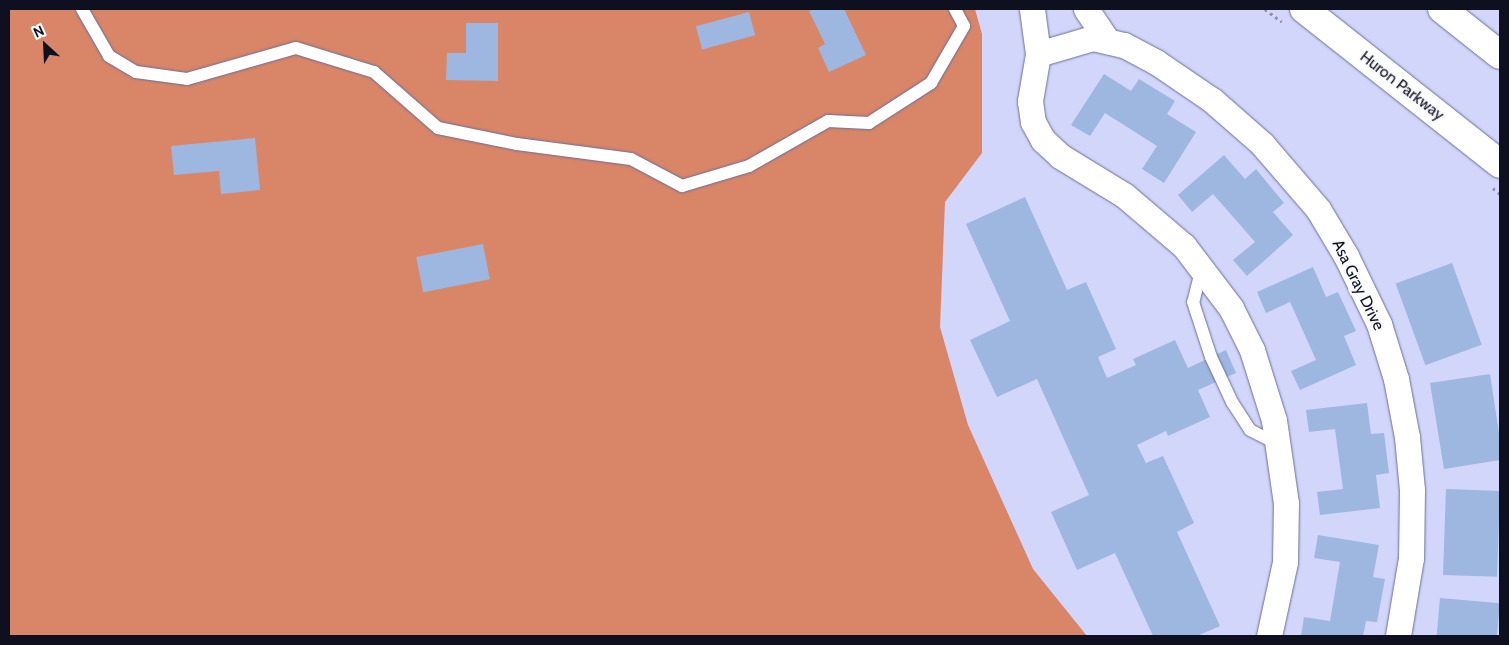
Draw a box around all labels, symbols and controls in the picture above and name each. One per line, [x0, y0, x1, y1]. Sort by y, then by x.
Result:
north arrow [20, 20, 70, 70]
text: N [30, 21, 47, 42]
street label: Huron Parkway [1356, 47, 1448, 125]
street label: Asa Gray Drive [1328, 237, 1388, 333]

